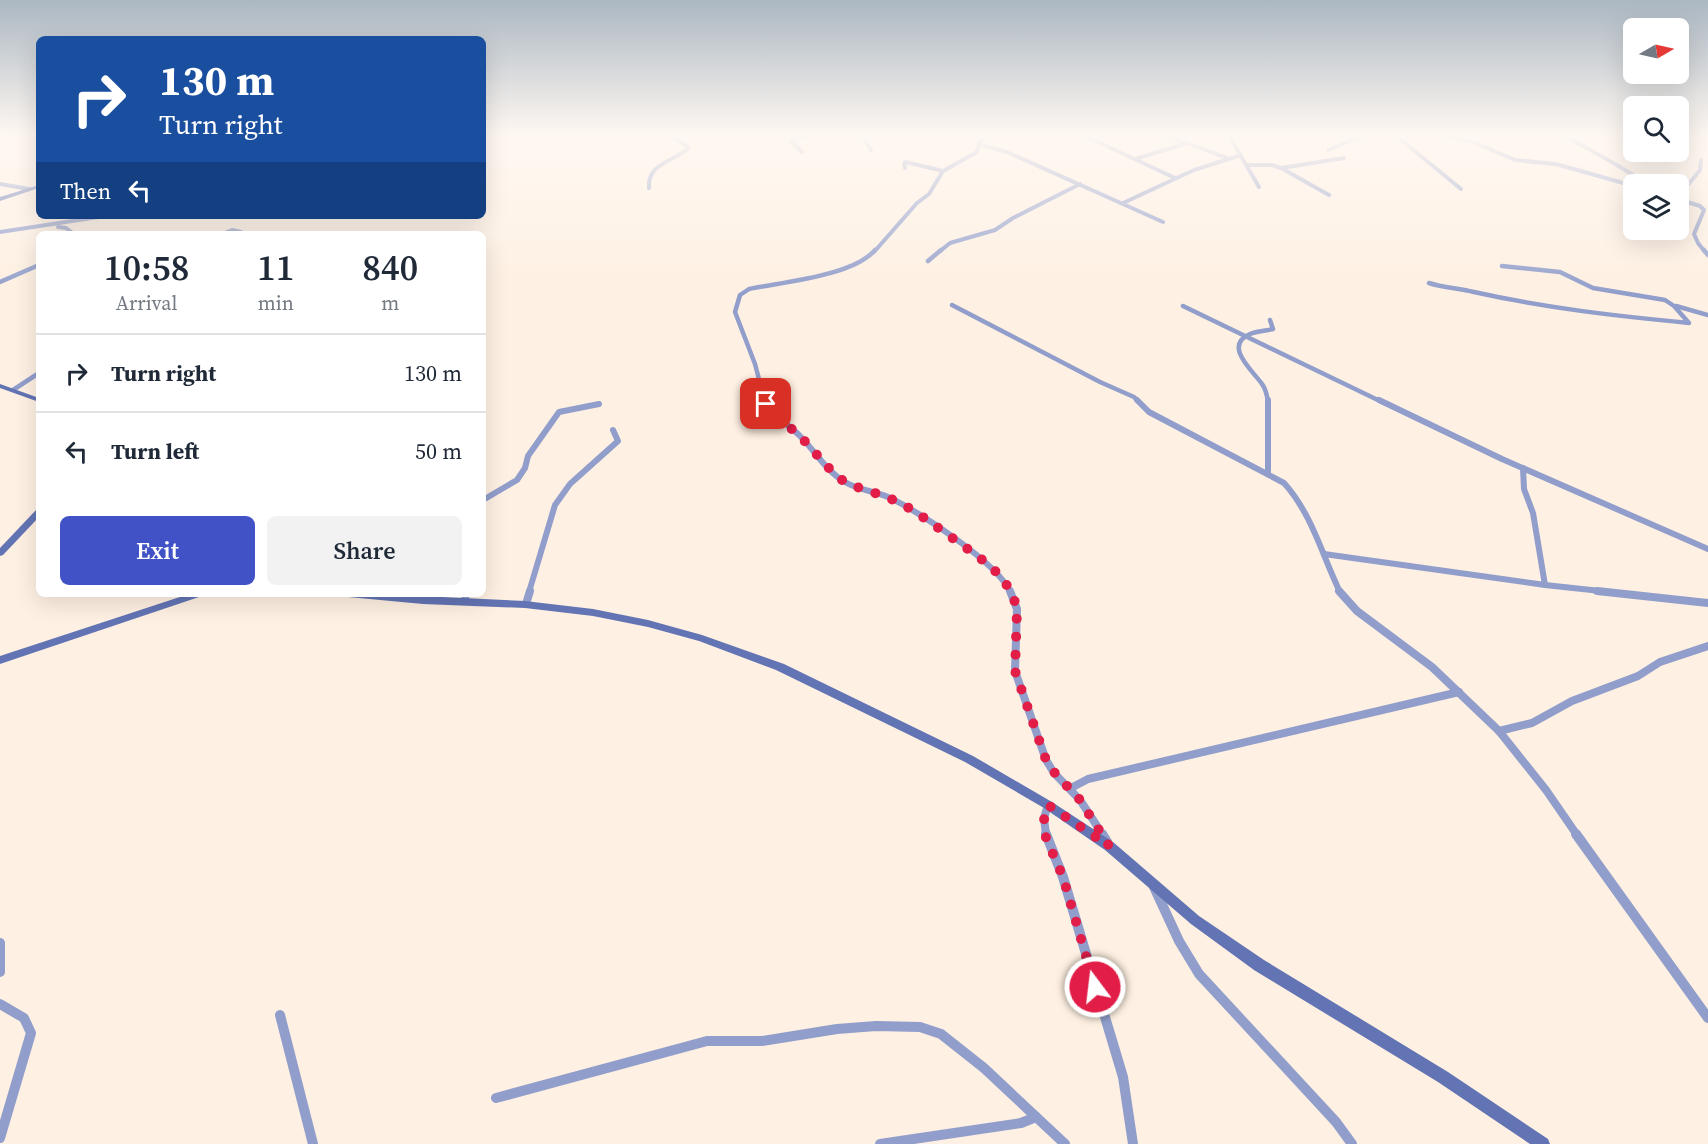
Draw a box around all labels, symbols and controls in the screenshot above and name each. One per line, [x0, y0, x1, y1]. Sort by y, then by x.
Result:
north arrow [1623, 18, 1689, 84]
map controls [1623, 18, 1689, 240]
text: 130 m [159, 51, 274, 109]
icon: right [60, 60, 138, 138]
button: search [1623, 96, 1689, 162]
text: Turn right [159, 106, 283, 143]
icon: left [123, 174, 156, 207]
button: layers [1623, 174, 1689, 240]
text: Then [60, 176, 111, 206]
text: 10:58 [104, 243, 189, 292]
text: 11 [257, 243, 294, 292]
text: 840 [362, 243, 418, 292]
text: Arrival [116, 289, 177, 317]
text: min [258, 289, 294, 317]
text: m [381, 289, 399, 317]
icon: right [60, 357, 93, 390]
text: Turn right [111, 358, 216, 388]
text: 130 m [404, 358, 462, 388]
pin [740, 378, 791, 429]
icon: arrive [749, 387, 782, 420]
icon: left [60, 435, 93, 468]
text: Turn left [111, 436, 199, 466]
text: 50 m [415, 436, 462, 466]
button: Exit [60, 516, 255, 585]
button: Share [267, 516, 462, 585]
position arrow [1063, 955, 1127, 1019]

